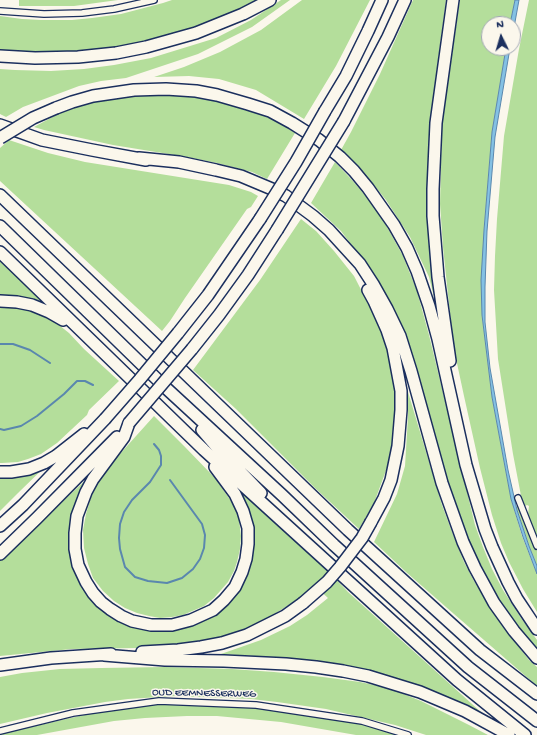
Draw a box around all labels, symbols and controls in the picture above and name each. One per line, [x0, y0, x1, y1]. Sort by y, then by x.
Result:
north arrow [481, 16, 521, 56]
text: N [496, 19, 504, 31]
street label: OUD EEMNESSERWEG [152, 686, 256, 702]

